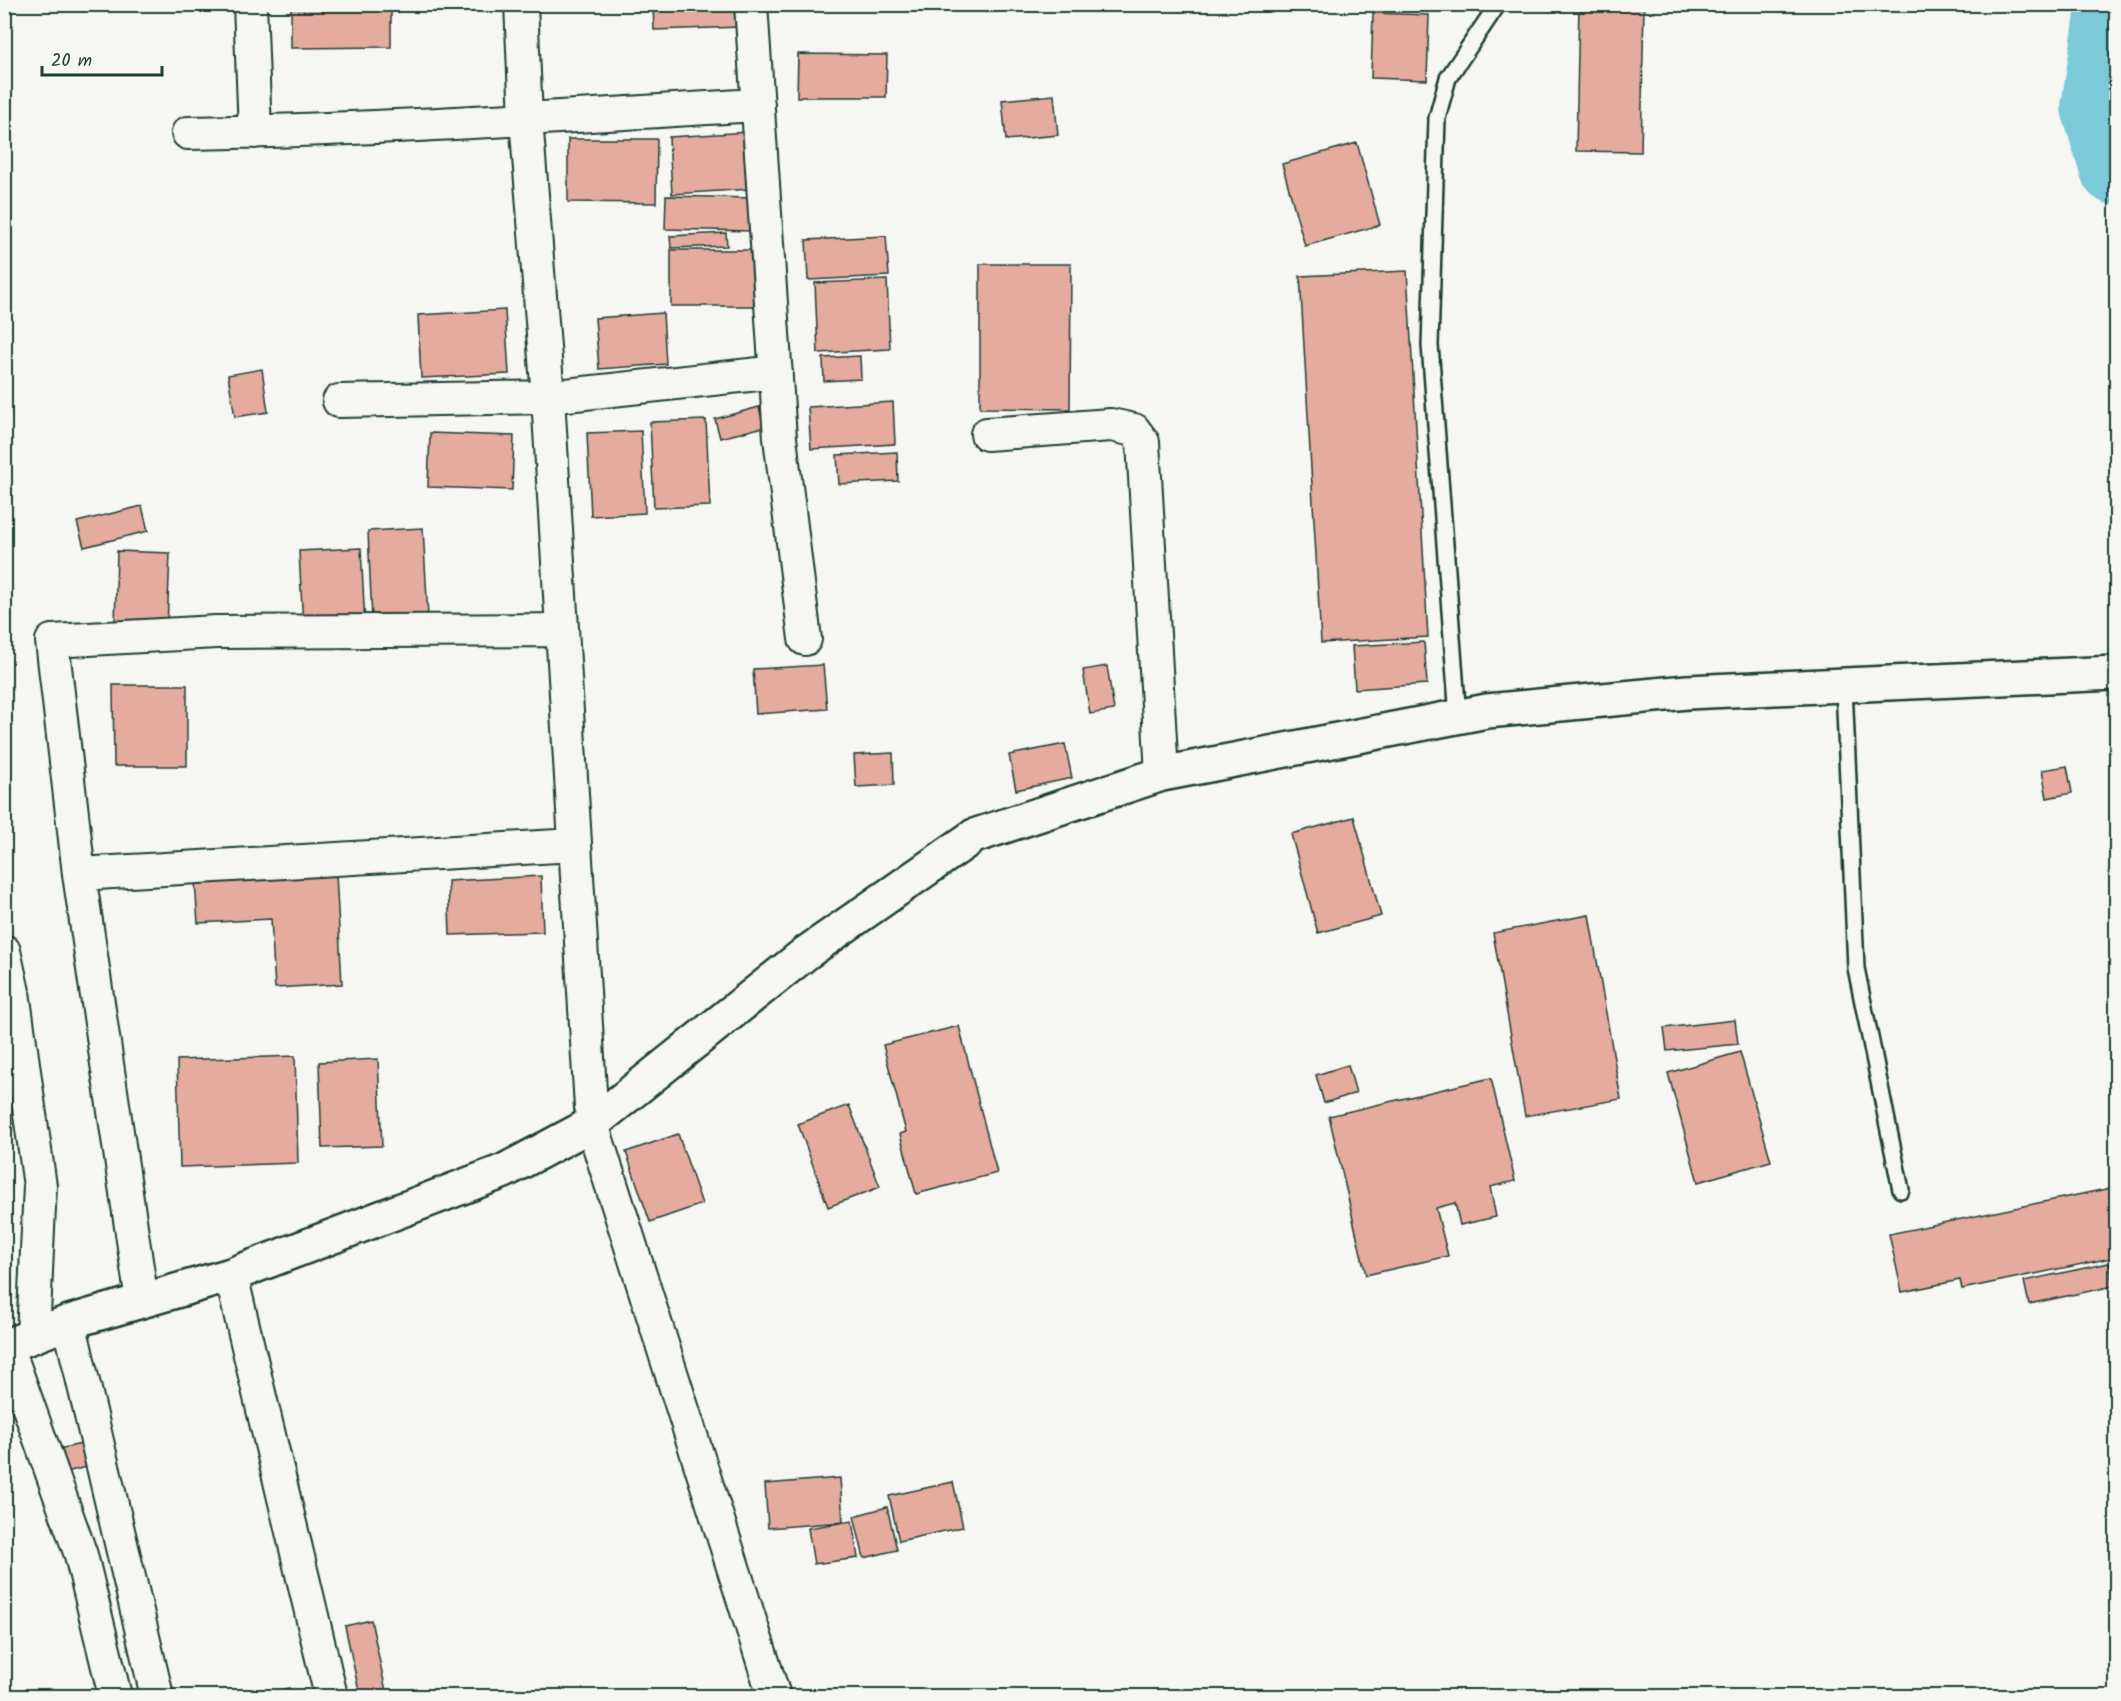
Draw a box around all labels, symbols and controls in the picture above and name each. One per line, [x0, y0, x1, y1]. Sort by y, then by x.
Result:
scale bar [42, 39, 162, 77]
text: 20 m [51, 47, 92, 76]

